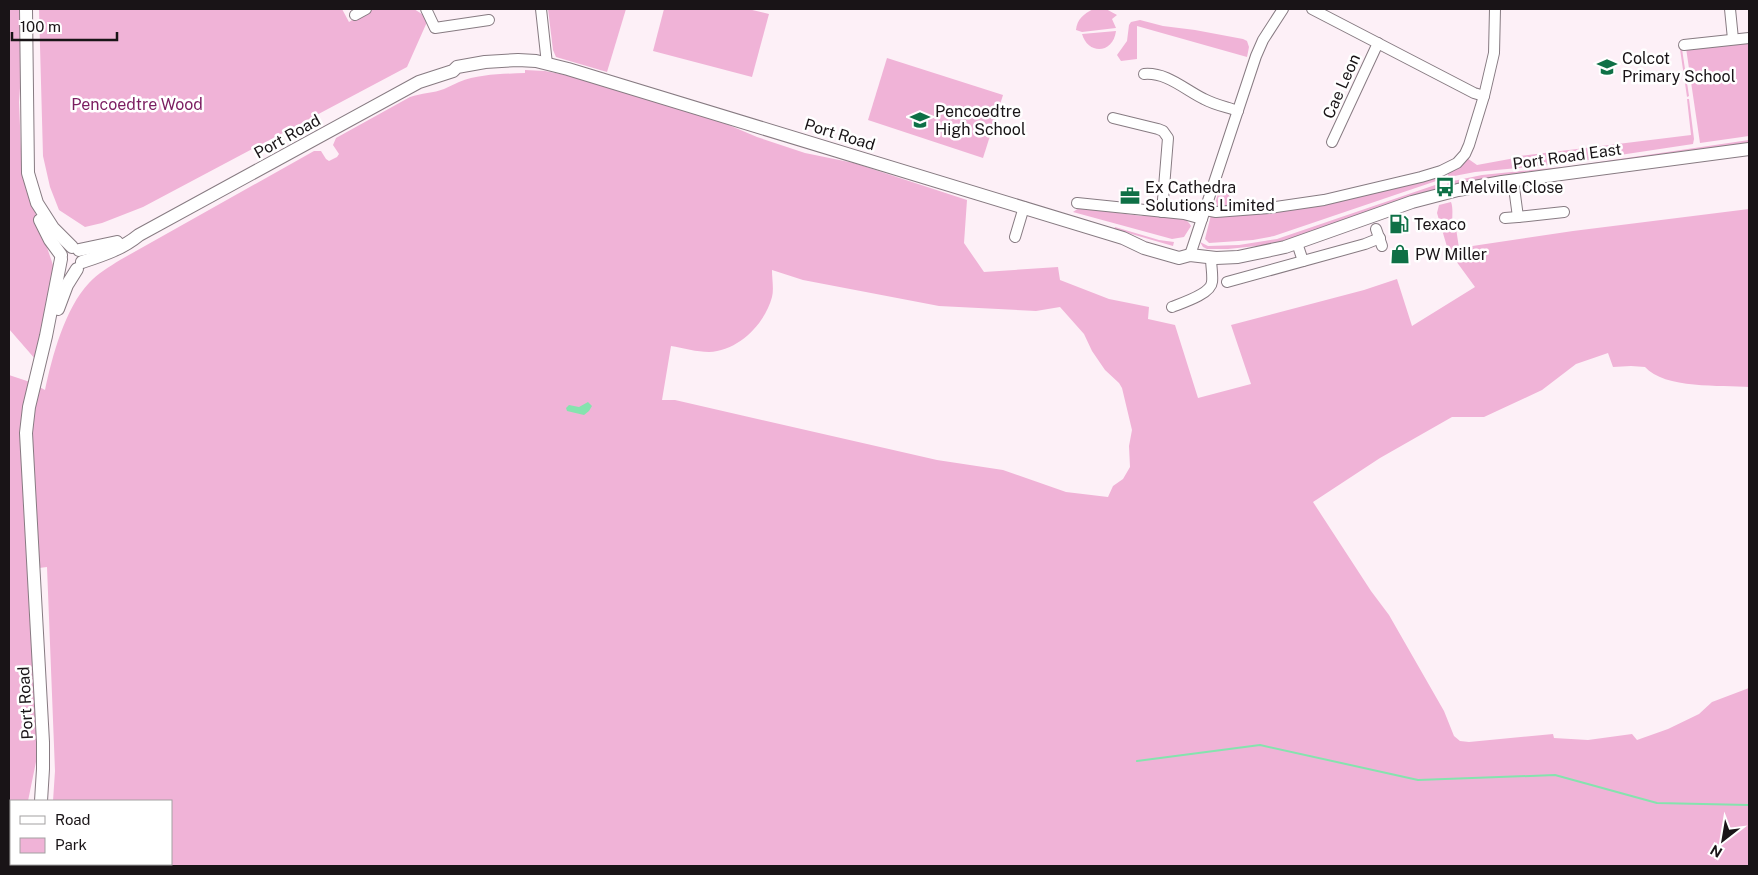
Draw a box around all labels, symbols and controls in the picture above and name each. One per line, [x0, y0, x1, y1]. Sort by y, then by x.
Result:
scale bar [12, 10, 118, 42]
text: 100 m [20, 18, 61, 35]
place label: Colcot Primary School [1622, 49, 1736, 86]
street label: Cae Leon [1319, 51, 1364, 122]
school or university icon: Colcot Primary School [1596, 56, 1618, 78]
park label: Pencoedtre Wood [71, 95, 203, 114]
place label: Pencoedtre High School [935, 102, 1026, 139]
school or university icon: Pencoedtre High School [909, 109, 931, 131]
street label: Port Road [251, 110, 324, 162]
street label: Port Road [802, 115, 878, 154]
street label: Port Road East [1511, 139, 1623, 174]
bus stop icon: Melville Close [1434, 176, 1456, 198]
place label: Ex Cathedra Solutions Limited [1145, 178, 1275, 215]
place label: Melville Close [1460, 178, 1563, 197]
office icon: Ex Cathedra Solutions Limited [1119, 185, 1141, 207]
fuel station icon: Texaco [1388, 213, 1410, 235]
place label: Texaco [1414, 215, 1466, 234]
shop icon: PW Miller [1389, 243, 1411, 265]
place label: PW Miller [1415, 245, 1487, 264]
street label: Port Road [14, 666, 37, 740]
legend [10, 800, 172, 865]
text: Road [55, 811, 91, 828]
north arrow [1698, 815, 1748, 865]
text: Park [55, 836, 87, 853]
text: N [1707, 841, 1725, 861]

